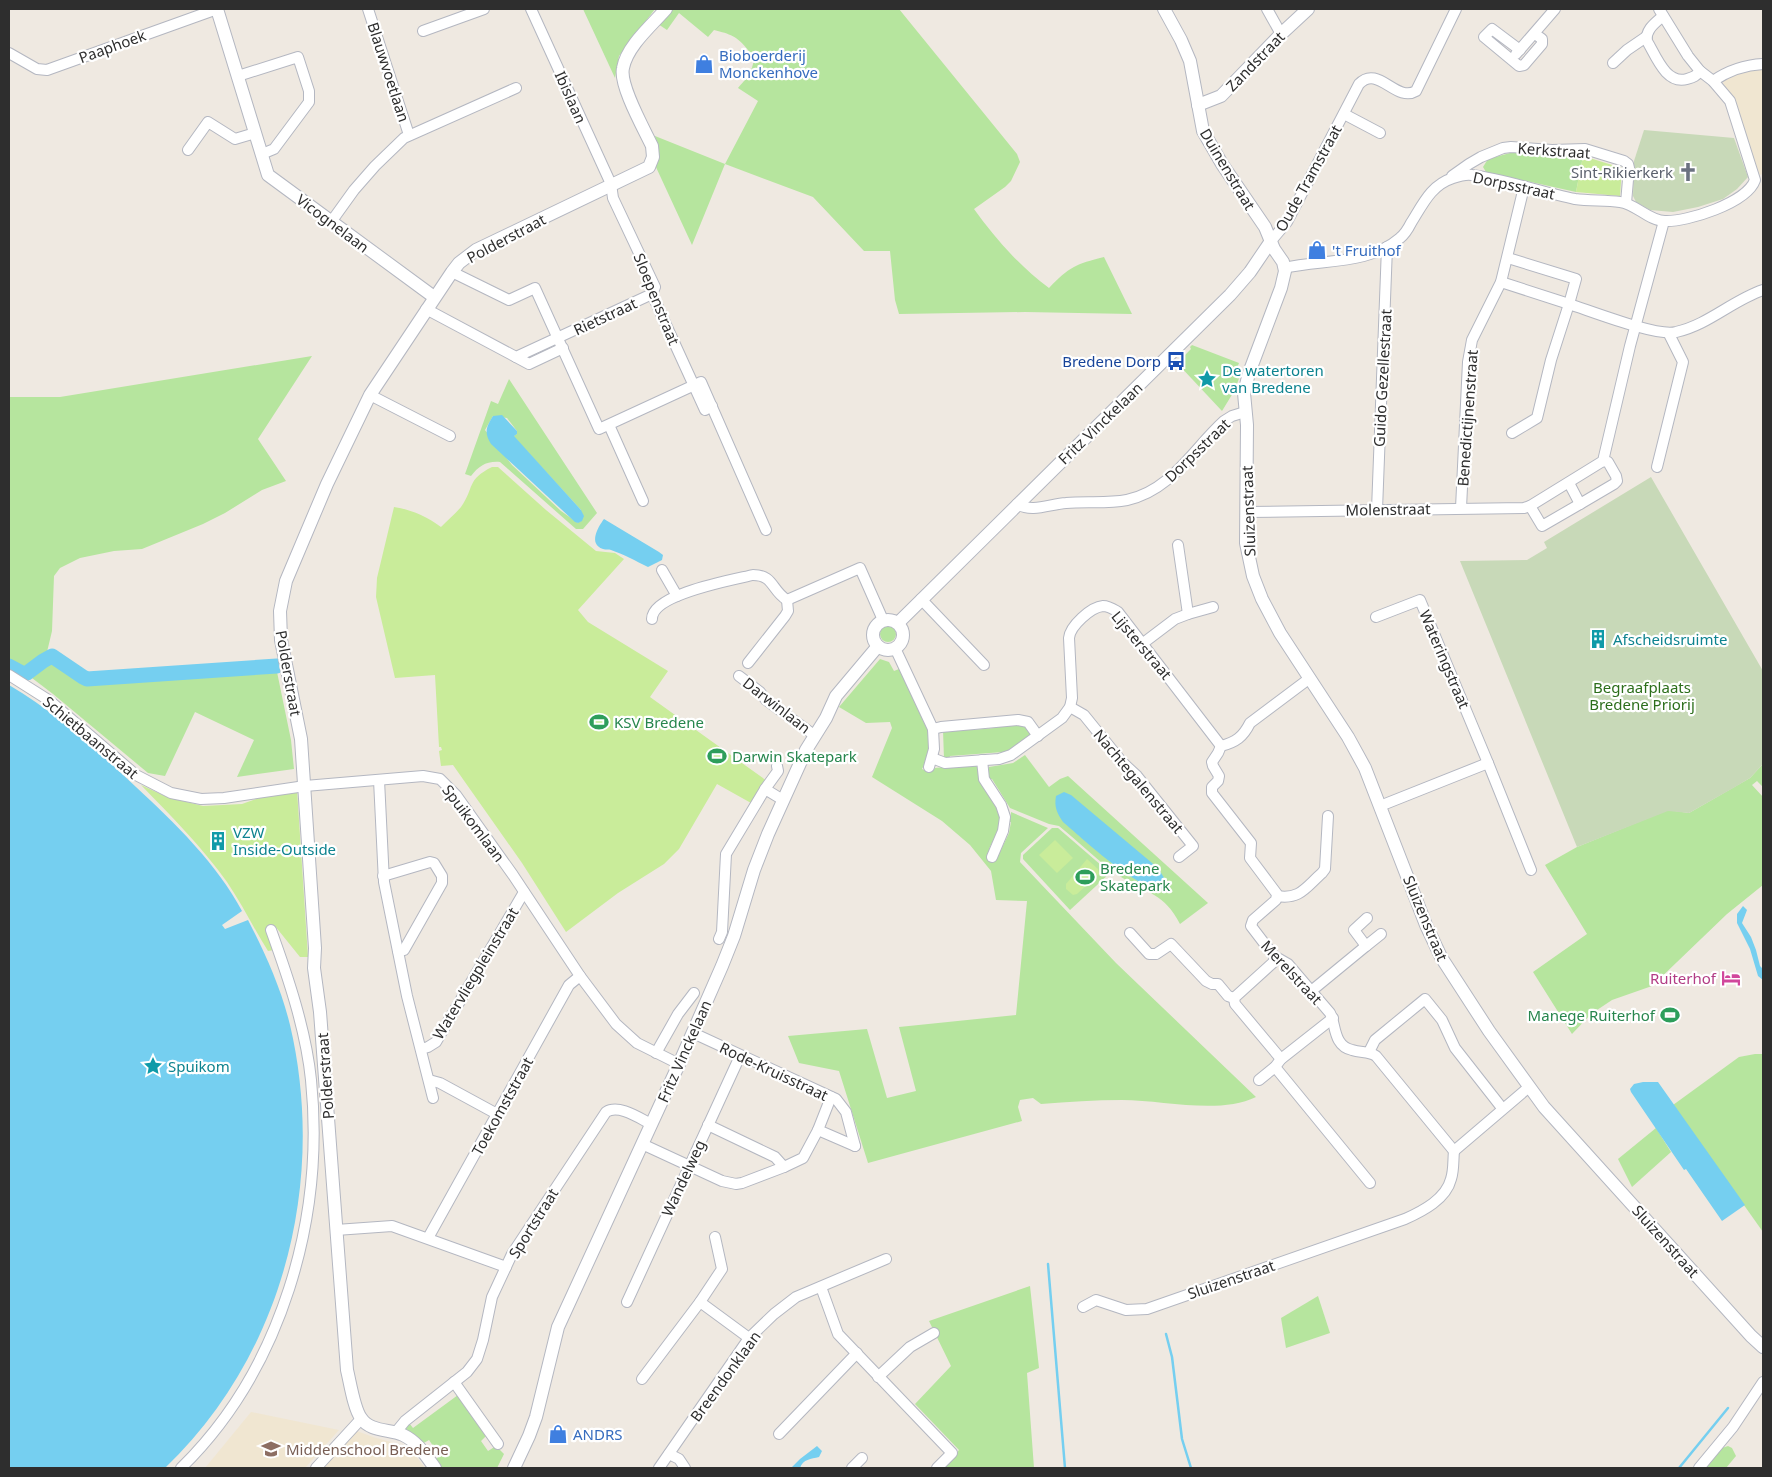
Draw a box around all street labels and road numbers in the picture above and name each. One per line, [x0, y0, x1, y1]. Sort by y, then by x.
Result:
street label: Blauwvoetlaan [363, 20, 415, 124]
street label: Paaphoek [76, 25, 148, 67]
street label: Zandstraat [1221, 26, 1289, 95]
street label: Ibislaan [551, 68, 591, 126]
street label: Oude Tramstraat [1270, 121, 1346, 235]
street label: Duinenstraat [1196, 124, 1261, 214]
street label: Kerkstraat [1517, 137, 1592, 163]
street label: Dorpsstraat [1471, 167, 1557, 204]
street label: Vicognelaan [293, 189, 373, 257]
street label: Polderstraat [463, 209, 549, 267]
street label: Sloepenstraat [629, 250, 685, 348]
street label: Rietstraat [570, 292, 640, 339]
street label: Guido Gezellestraat [1368, 308, 1396, 447]
street label: Benedictijnenstraat [1452, 348, 1482, 487]
street label: Fritz Vinckelaan [1053, 378, 1147, 468]
street label: Dorpsstraat [1160, 413, 1234, 486]
street label: Sluizenstraat [1236, 465, 1260, 557]
street label: Molenstraat [1345, 498, 1431, 520]
street label: Lijsterstraat [1107, 607, 1177, 684]
street label: Wateringstraat [1415, 607, 1475, 712]
street label: Polderstraat [272, 629, 306, 718]
street label: Darwinlaan [739, 672, 815, 738]
street label: Schietbaanstraat [39, 691, 143, 783]
street label: Nachtegalenstraat [1090, 725, 1189, 838]
street label: Spuikomlaan [438, 780, 510, 866]
street label: Sluizenstraat [1399, 872, 1453, 964]
street label: Watervliegpleinstraat [428, 903, 523, 1043]
street label: Merelstraat [1257, 936, 1327, 1009]
street label: Fritz Vinckelaan [652, 997, 716, 1105]
street label: Polderstraat [312, 1032, 338, 1120]
street label: Rode-Kruisstraat [717, 1037, 832, 1105]
street label: Toekomststraat [467, 1053, 538, 1159]
street label: Wandelweg [657, 1136, 709, 1220]
street label: Sportstraat [504, 1184, 563, 1262]
street label: Sluizenstraat [1628, 1201, 1704, 1282]
street label: Sluizenstraat [1185, 1255, 1278, 1303]
street label: Breendonklaan [685, 1327, 765, 1425]

